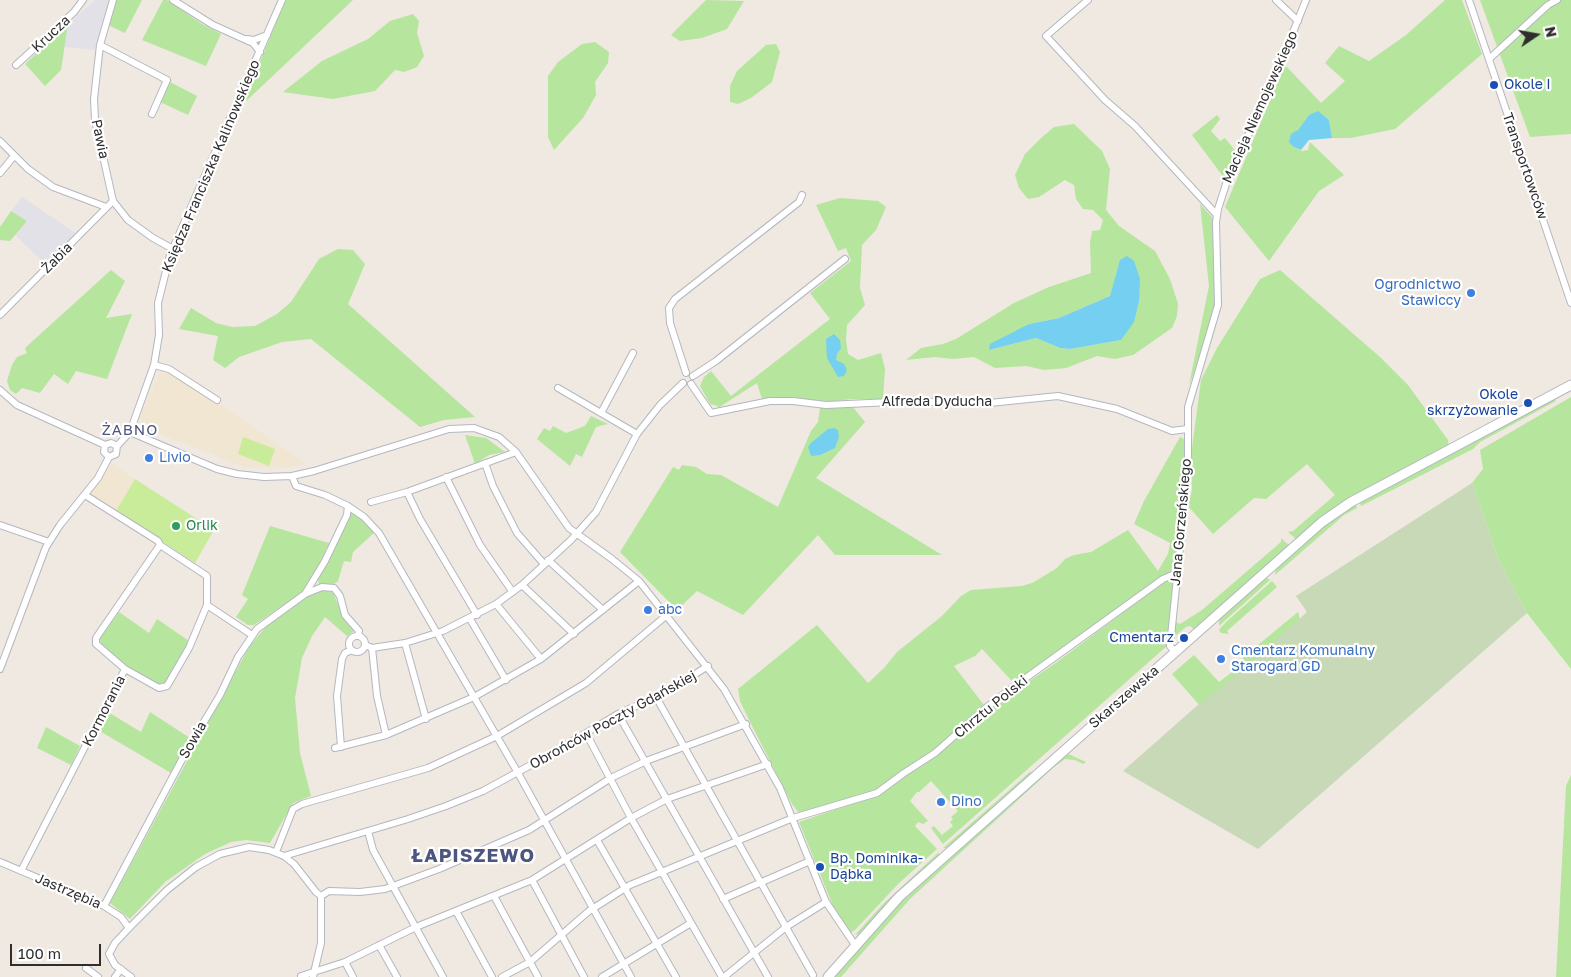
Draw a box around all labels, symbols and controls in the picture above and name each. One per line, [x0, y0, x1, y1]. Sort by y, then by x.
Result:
north arrow [1511, 10, 1561, 60]
street label: Krucza [28, 12, 74, 56]
text: N [1542, 25, 1561, 39]
street label: Macieja Niemojewskiego [1219, 28, 1301, 186]
street label: Księdza Franciszka Kalinowskiego [158, 57, 264, 275]
place label: Okole I [1504, 77, 1551, 93]
marker: Okole I [1488, 79, 1500, 91]
street label: Transportowców [1499, 110, 1551, 222]
street label: Pawia [88, 118, 112, 160]
street label: Żabia [38, 239, 76, 277]
place label: Ogrodnictwo Stawiccy [1374, 277, 1461, 310]
marker: Ogrodnictwo Stawiccy [1465, 287, 1477, 299]
place label: Okole skrzyżowanie [1427, 387, 1518, 420]
street label: Alfreda Dyducha [882, 394, 992, 410]
marker: Okole skrzyżowanie [1522, 397, 1534, 409]
district label: ŻABNO [101, 421, 159, 439]
place label: Livio [159, 450, 191, 466]
marker: Livio [143, 452, 155, 464]
street label: Jana Gorzeńskiego [1167, 458, 1195, 586]
place label: Orlik [186, 518, 218, 534]
marker: Orlik [170, 520, 182, 532]
place label: abc [658, 602, 682, 618]
marker: abc [642, 604, 654, 616]
place label: Cmentarz [1109, 630, 1174, 646]
marker: Cmentarz [1178, 632, 1190, 644]
place label: Cmentarz Komunalny Starogard GD [1231, 643, 1375, 676]
marker: Cmentarz Komunalny Starogard GD [1215, 653, 1227, 665]
street label: Skarszewska [1086, 662, 1162, 732]
street label: Obrońców Poczty Gdańskiej [527, 667, 699, 773]
street label: Chrztu Polski [951, 672, 1031, 742]
street label: Kormorania [79, 673, 129, 749]
street label: Sowia [176, 718, 210, 762]
place label: Dino [951, 794, 982, 810]
marker: Dino [935, 796, 947, 808]
district label: ŁAPISZEWO [410, 845, 536, 867]
place label: Bp. Dominika- Dąbka [830, 851, 923, 884]
marker: Bp. Dominika- Dąbka [814, 861, 826, 873]
street label: Jastrzębia [33, 870, 103, 912]
scale bar [12, 934, 104, 966]
text: 100 m [18, 944, 61, 962]

